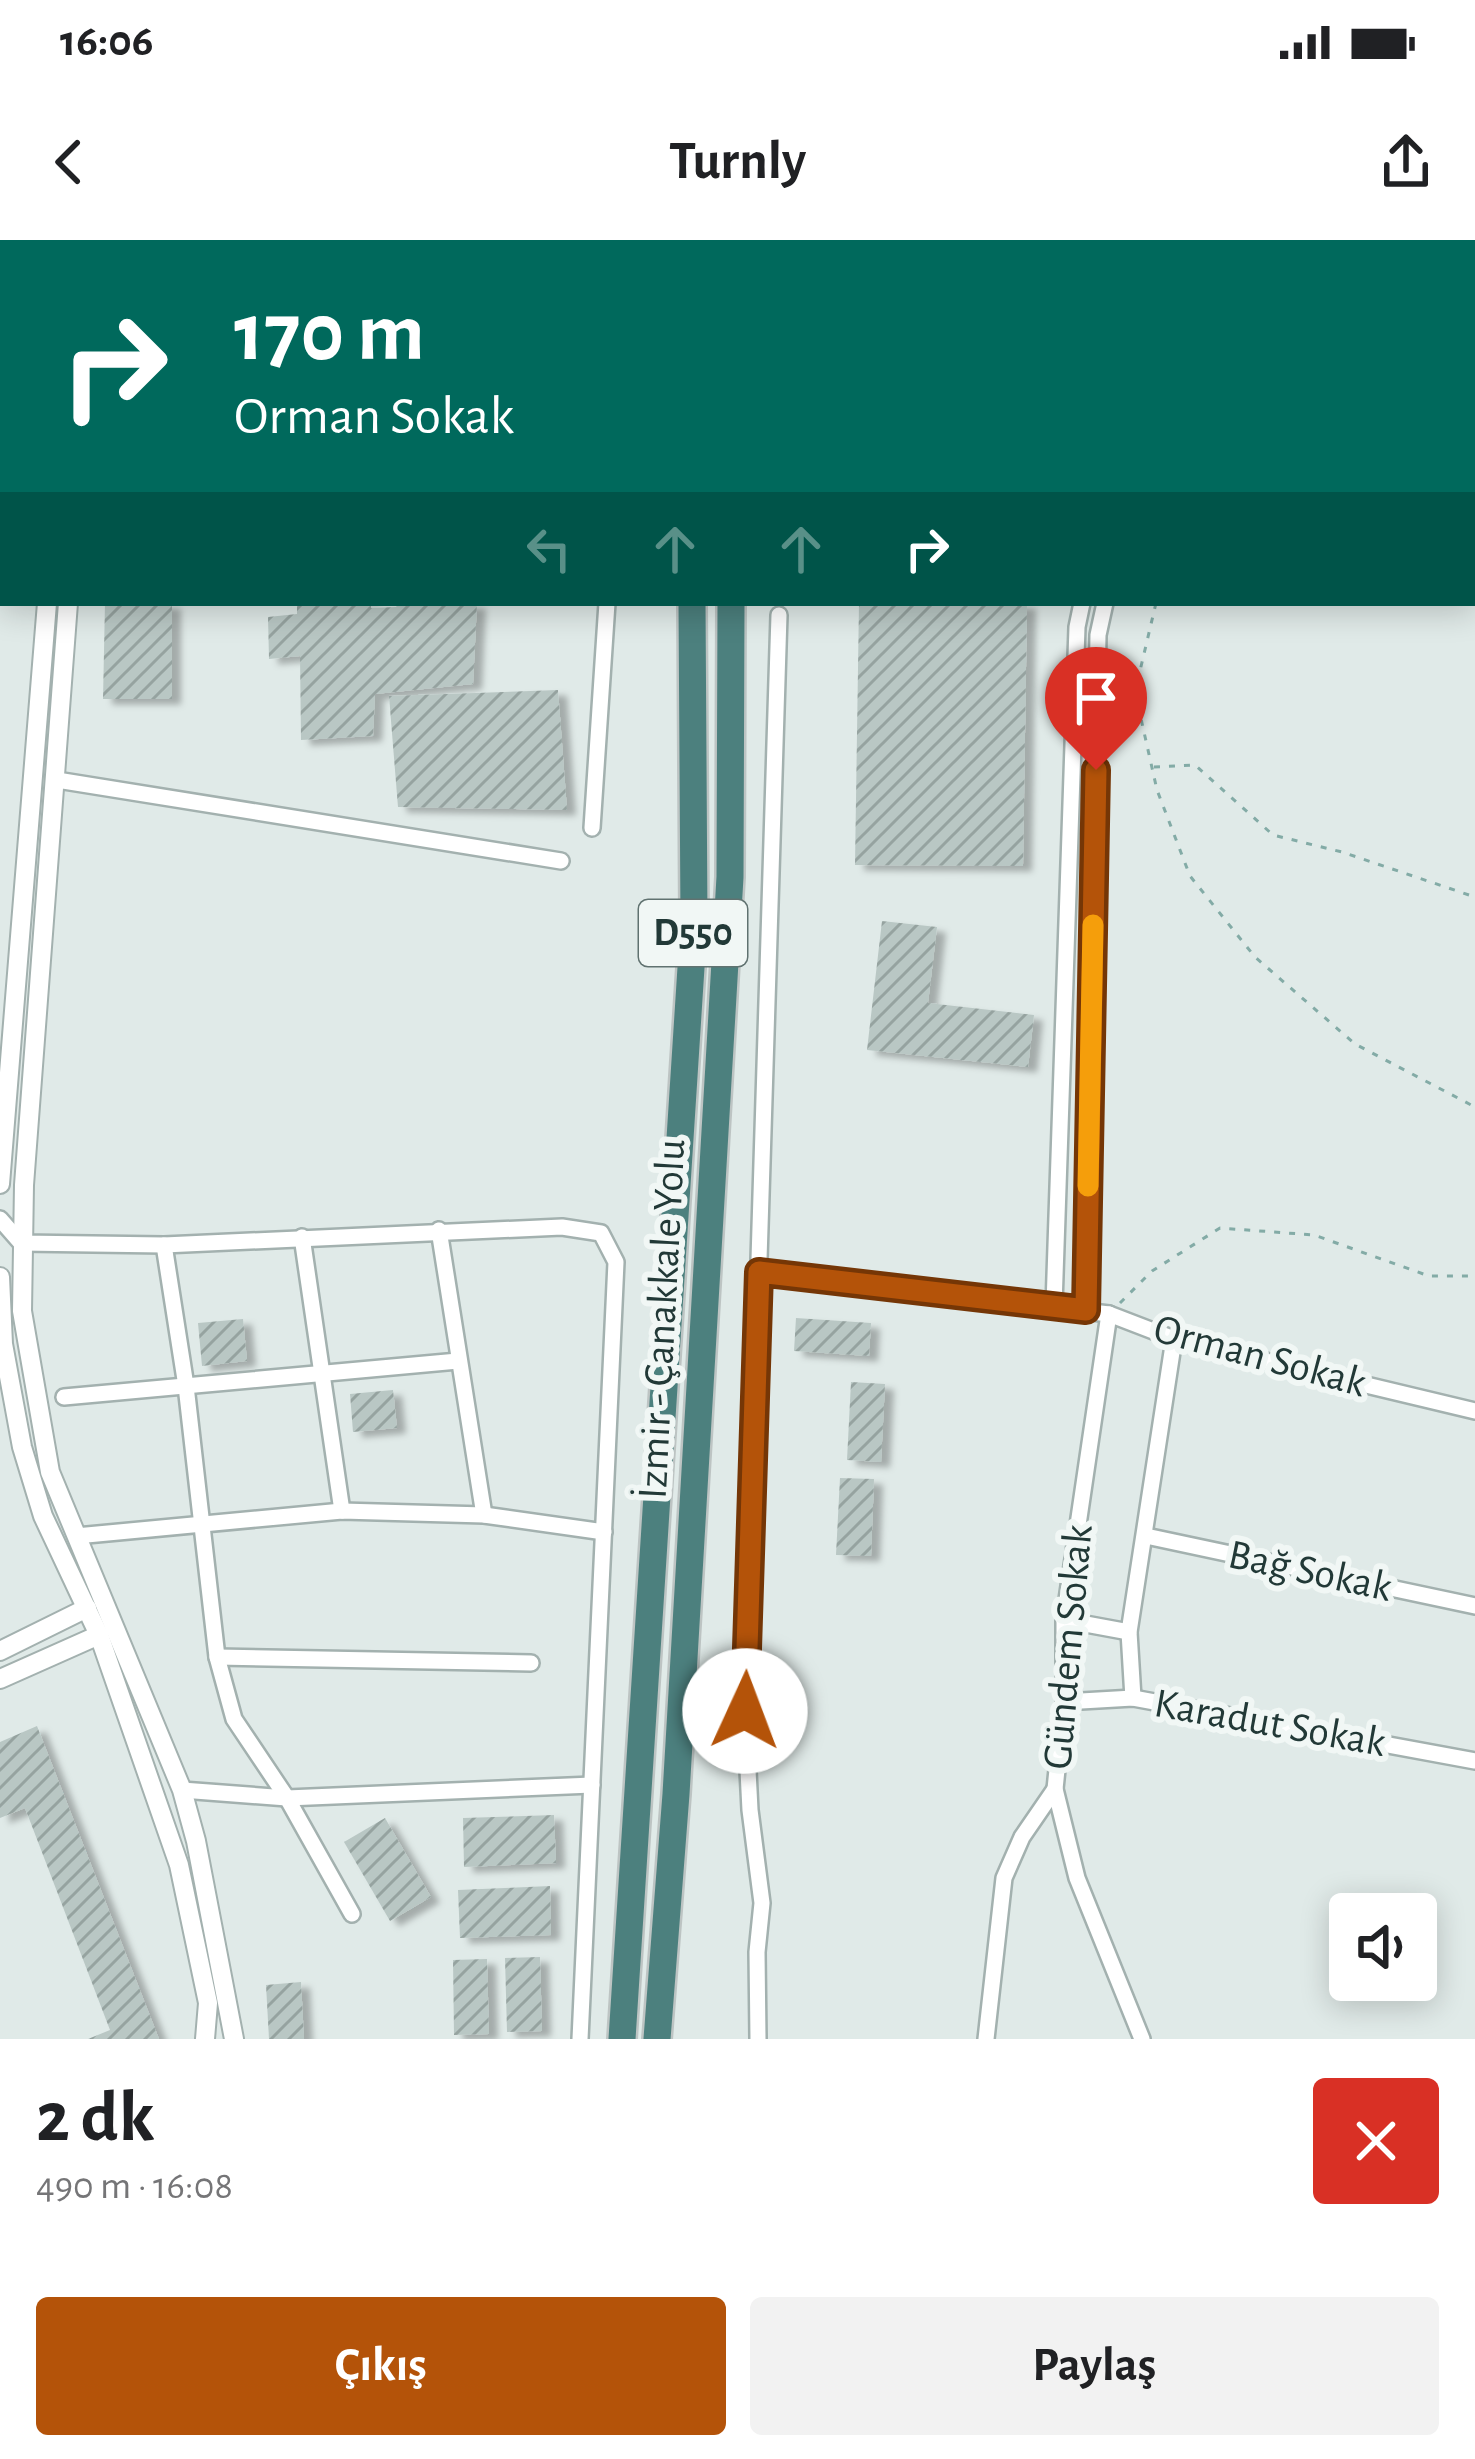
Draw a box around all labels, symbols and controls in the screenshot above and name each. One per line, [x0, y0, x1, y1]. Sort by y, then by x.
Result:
text: 16:06 [60, 19, 153, 64]
icon: back [36, 129, 102, 195]
icon: share [1373, 129, 1439, 195]
text: Turnly [669, 135, 806, 189]
icon: right [36, 288, 192, 444]
text: 170 m [234, 292, 425, 376]
text: Orman Sokak [234, 390, 514, 444]
icon: left [516, 516, 582, 582]
icon: ahead [642, 516, 708, 582]
icon: ahead [768, 516, 834, 582]
icon: right [894, 516, 960, 582]
pin [1045, 647, 1147, 770]
icon: arrive [1063, 665, 1129, 731]
road number: D550 [639, 900, 747, 966]
street label: İzmir - Çanakkale Yolu [630, 1138, 692, 1500]
street label: Orman Sokak [1149, 1308, 1371, 1404]
street label: Gündem Sokak [1036, 1523, 1100, 1771]
street label: Bağ Sokak [1225, 1533, 1395, 1609]
position arrow [682, 1648, 808, 1774]
street label: Karadut Sokak [1151, 1682, 1389, 1764]
map controls [1329, 1893, 1437, 2001]
button: sound [1329, 1893, 1437, 2001]
button: close [1313, 2078, 1439, 2204]
text: 2 dk [36, 2082, 154, 2154]
text: 490 m · 16:08 [36, 2167, 233, 2206]
button: Çıkış [36, 2297, 726, 2435]
button: Paylaş [750, 2297, 1439, 2435]

